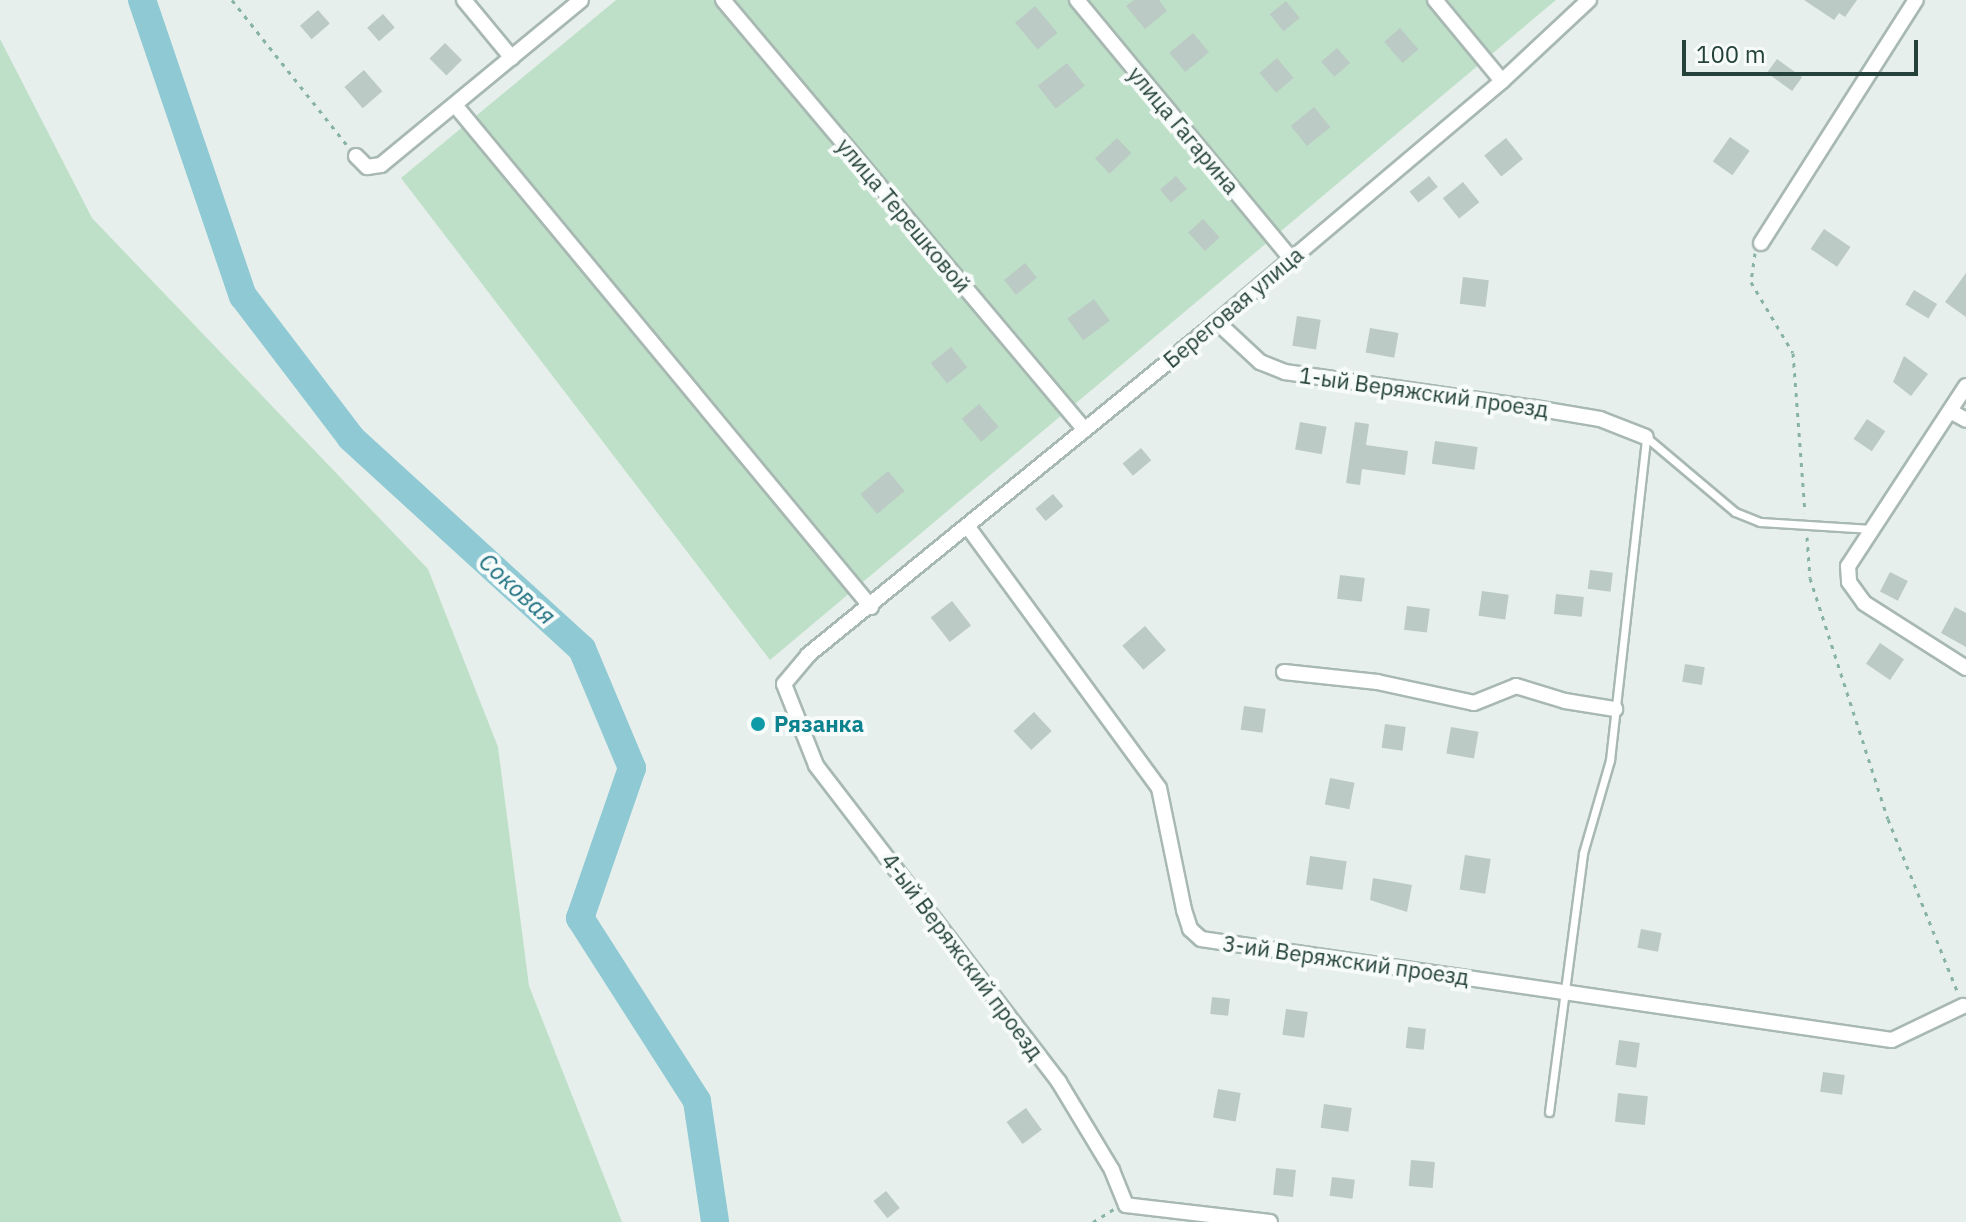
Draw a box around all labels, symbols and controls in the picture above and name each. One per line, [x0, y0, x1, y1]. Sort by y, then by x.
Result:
scale bar [1686, 24, 1922, 74]
text: 100 m [1696, 38, 1766, 70]
street label: улица Гагарина [1123, 61, 1245, 199]
street label: улица Терешковой [832, 132, 976, 298]
street label: Береговая улица [1158, 241, 1308, 373]
street label: 1-ый Веряжский проезд [1298, 361, 1550, 423]
water label: Соковая [473, 547, 561, 631]
place label: Рязанка [774, 711, 864, 737]
marker: Рязанка [749, 715, 767, 733]
street label: 4-ый Веряжский проезд [877, 848, 1049, 1064]
street label: 3-ий Веряжский проезд [1221, 930, 1471, 990]

